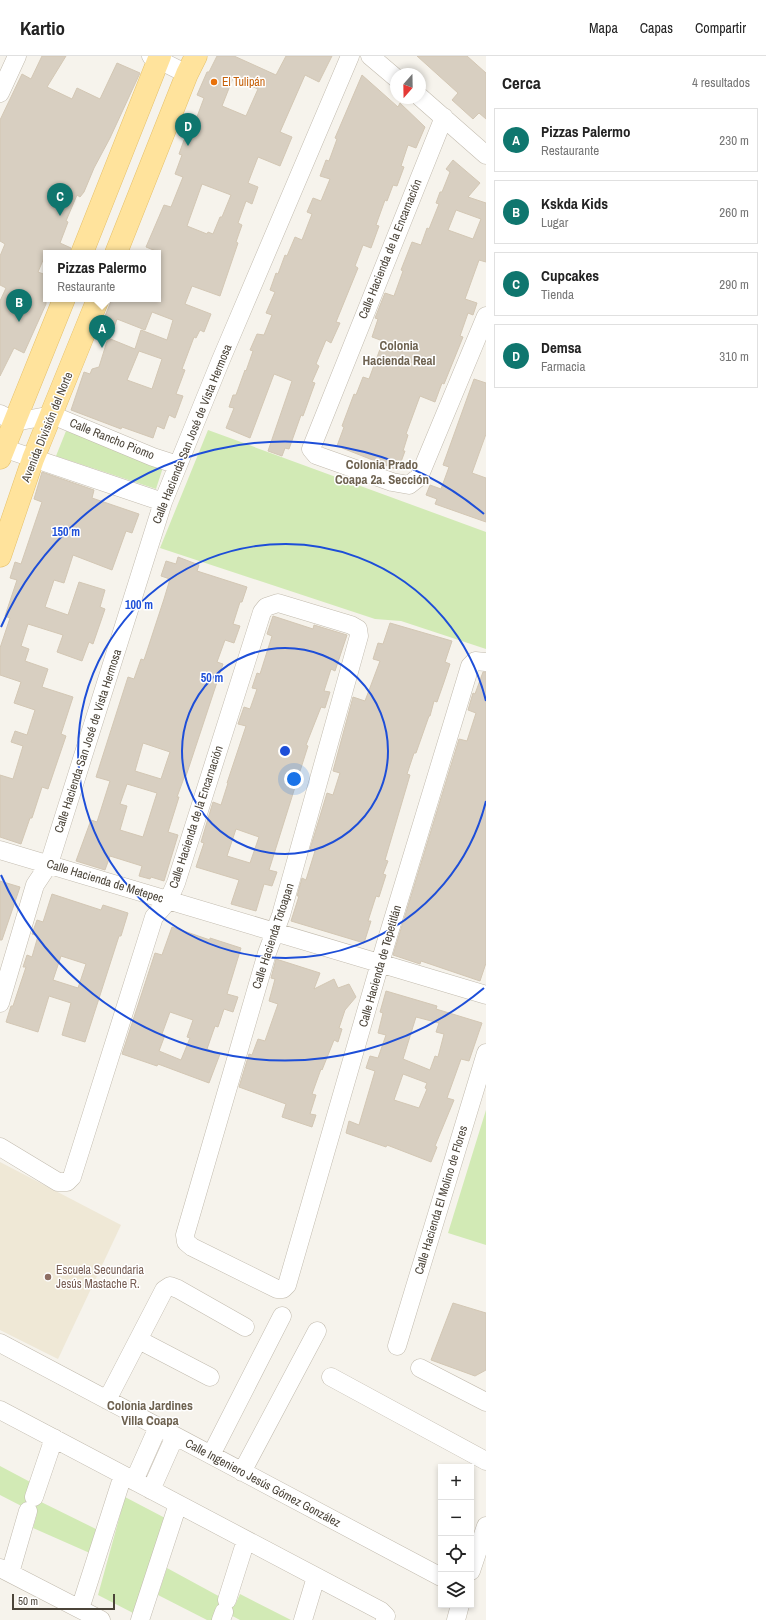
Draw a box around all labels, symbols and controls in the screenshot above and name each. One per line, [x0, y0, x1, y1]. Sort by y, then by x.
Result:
text: Kartio [20, 15, 65, 41]
text: Mapa [589, 19, 618, 37]
text: Capas [640, 19, 673, 37]
text: Compartir [695, 19, 746, 37]
north arrow [390, 68, 426, 104]
text: Cerca [502, 71, 541, 94]
place label: El Tulipán [222, 74, 265, 90]
text: 4 resultados [692, 74, 750, 91]
marker: El Tulipán [209, 77, 219, 87]
pin: D [175, 113, 201, 146]
text: Pizzas Palermo [541, 121, 631, 142]
text: A [512, 132, 520, 149]
text: 230 m [719, 132, 749, 149]
text: Restaurante [541, 142, 599, 159]
street label: Calle Hacienda de la Encarnación [355, 177, 425, 321]
pin: C [47, 183, 73, 216]
text: Kskda Kids [541, 193, 608, 214]
text: B [512, 204, 520, 221]
text: 260 m [719, 204, 749, 221]
text: Lugar [541, 214, 568, 231]
popup [43, 250, 161, 302]
text: Pizzas Palermo [57, 257, 147, 278]
text: Cupcakes [541, 265, 599, 286]
text: C [512, 276, 520, 293]
text: 290 m [719, 276, 749, 293]
text: Restaurante [57, 278, 115, 295]
text: Tienda [541, 286, 574, 303]
pin: B [6, 289, 32, 322]
pin: A [89, 315, 115, 348]
district label: Colonia Hacienda Real [363, 337, 435, 369]
text: Demsa [541, 337, 581, 358]
street label: Calle Hacienda San José de Vista Hermosa [149, 341, 236, 526]
text: D [512, 348, 520, 365]
text: 310 m [719, 348, 749, 365]
text: Farmacia [541, 358, 586, 375]
street label: Avenida División del Norte [17, 370, 76, 485]
street label: Calle Rancho Piomo [67, 415, 157, 463]
district label: Colonia Prado Coapa 2a. Sección [335, 456, 429, 488]
text: 150 m [52, 524, 80, 540]
text: 100 m [125, 597, 153, 613]
street label: Calle Hacienda San José de Vista Hermosa [51, 647, 125, 835]
text: 50 m [201, 670, 223, 686]
street label: Calle Hacienda de la Encarnación [165, 744, 227, 890]
centre of rings [278, 744, 292, 758]
your location [284, 769, 304, 789]
street label: Calle Hacienda de Metepec [45, 856, 165, 906]
street label: Calle Hacienda Totoapan [248, 881, 298, 991]
street label: Calle Hacienda de Tepetitlán [355, 903, 405, 1029]
street label: Calle Hacienda El Molino de Flores [411, 1124, 471, 1276]
place label: Escuela Secundaria Jesús Mastache R. [56, 1262, 145, 1292]
marker: Escuela Secundaria Jesús Mastache R. [43, 1272, 53, 1282]
district label: Colonia Jardines Villa Coapa [107, 1397, 193, 1429]
street label: Calle Ingeniero Jesús Gómez González [182, 1435, 344, 1531]
map controls [438, 1464, 474, 1608]
button: + [438, 1464, 474, 1500]
button: − [438, 1500, 474, 1536]
button: locate [438, 1536, 474, 1572]
button: layers [438, 1572, 474, 1608]
scale bar [12, 1592, 115, 1611]
text: 50 m [18, 1594, 38, 1608]

